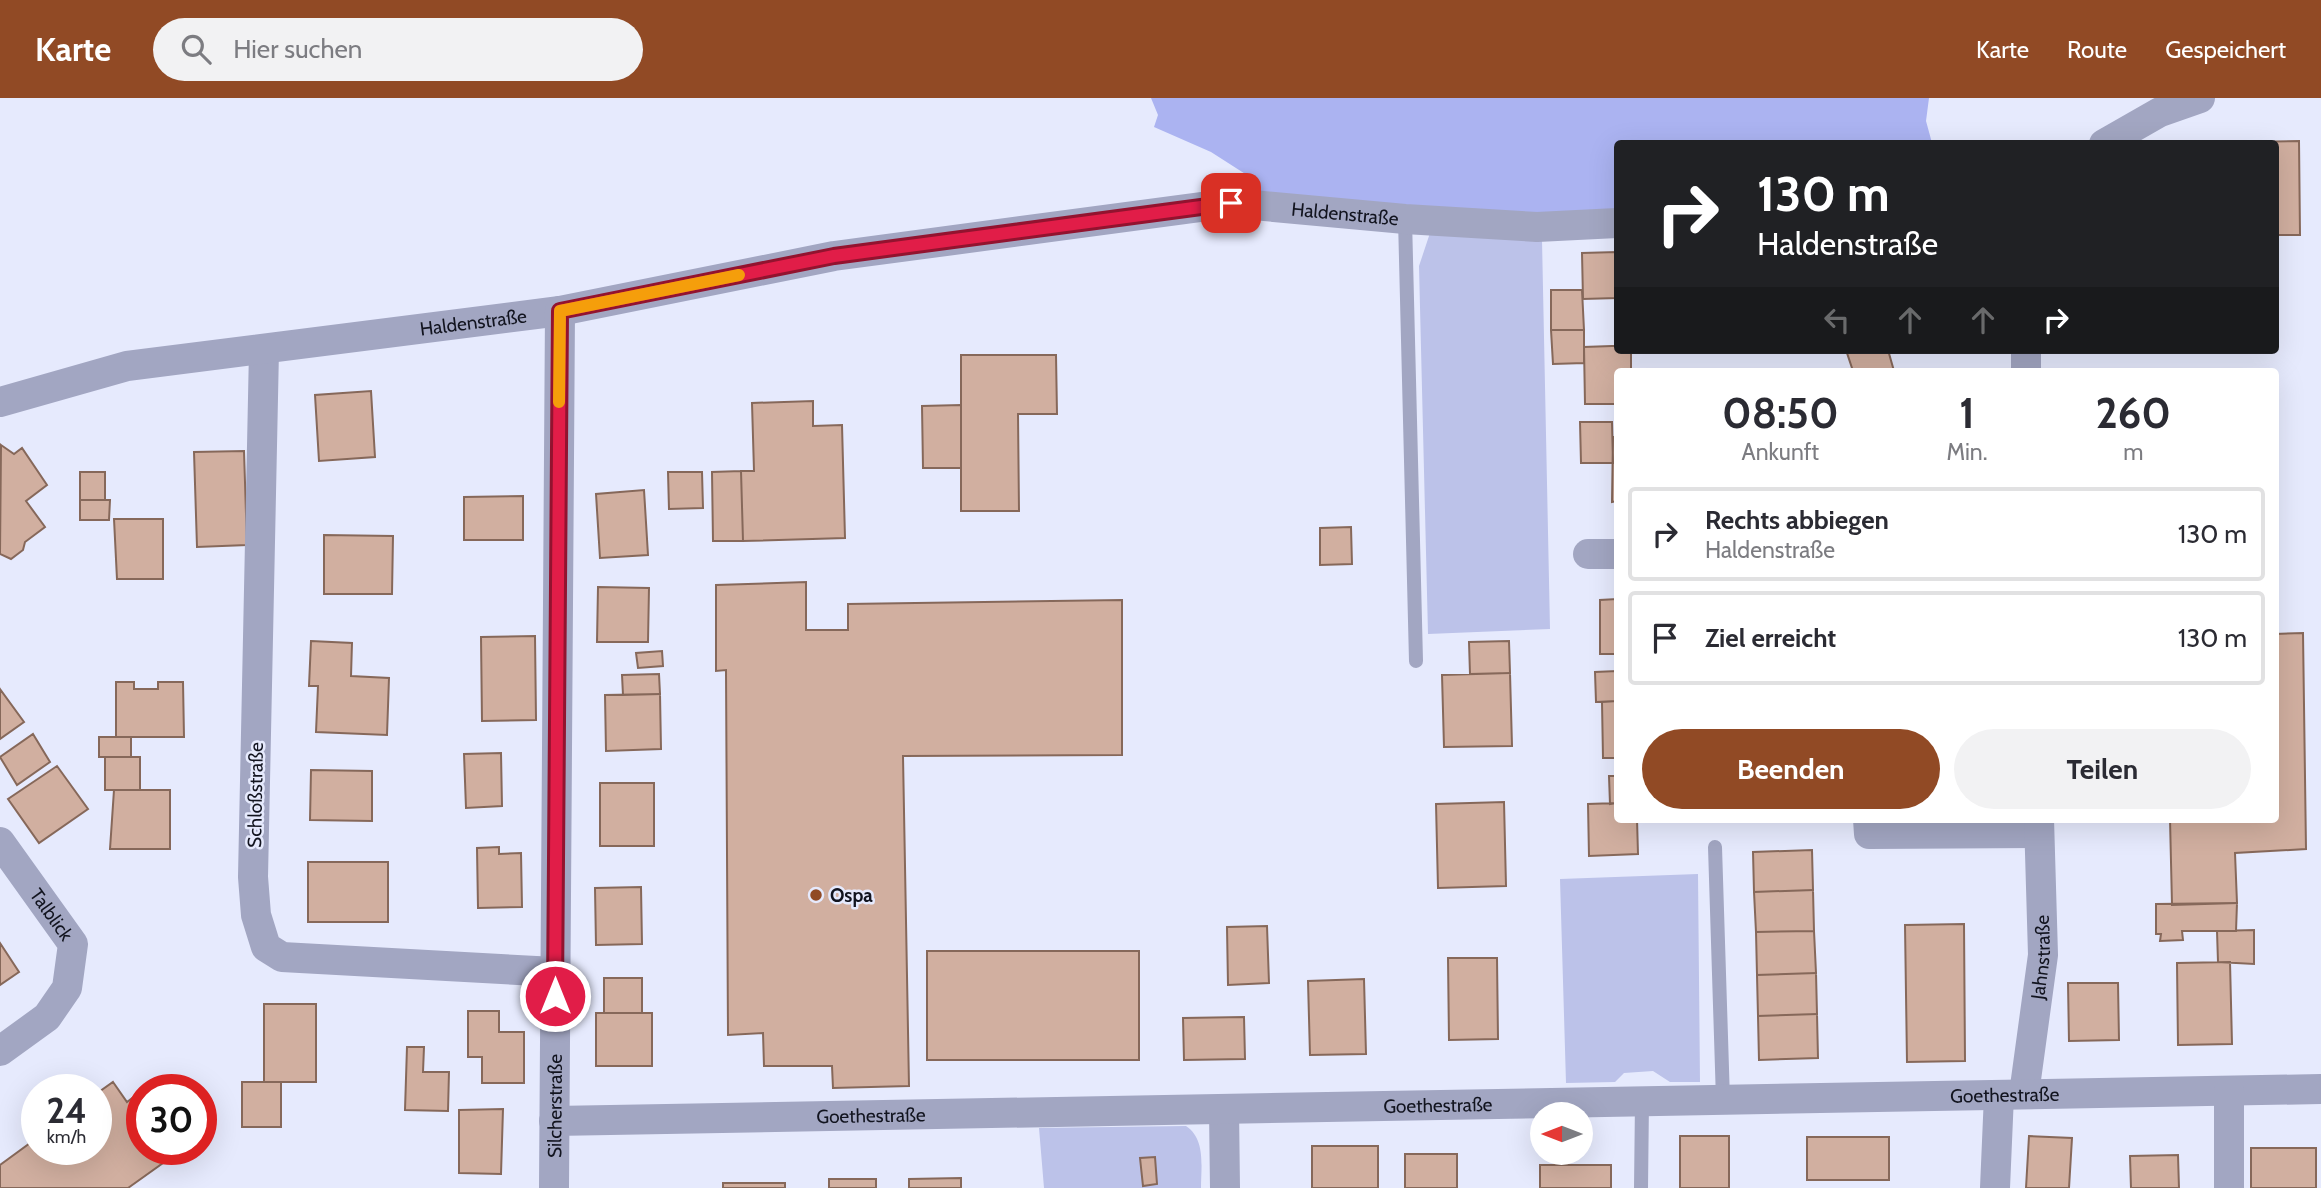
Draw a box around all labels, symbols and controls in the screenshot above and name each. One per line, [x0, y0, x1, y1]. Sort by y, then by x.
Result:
search box [153, 18, 643, 81]
text: Karte [35, 29, 111, 69]
icon: search [177, 30, 215, 68]
text: Hier suchen [233, 33, 362, 65]
text: Karte [1976, 35, 2029, 64]
text: Route [2067, 35, 2127, 64]
text: Gespeichert [2165, 35, 2286, 64]
text: 130 m [1757, 164, 1890, 223]
icon: right [1642, 168, 1733, 259]
pin [1201, 173, 1261, 233]
icon: arrive [1212, 184, 1250, 222]
street label: Haldenstraße [1290, 198, 1400, 230]
text: Haldenstraße [1757, 224, 1938, 263]
icon: left [1818, 301, 1856, 339]
icon: ahead [1891, 301, 1929, 339]
icon: ahead [1964, 301, 2002, 339]
icon: right [2037, 301, 2075, 339]
street label: Haldenstraße [418, 304, 528, 341]
text: 08:50 [1722, 387, 1839, 439]
text: 1 [1959, 387, 1975, 439]
text: 260 [2095, 387, 2171, 439]
text: Ankunft [1742, 438, 1819, 466]
text: Min. [1947, 438, 1988, 466]
text: m [2123, 438, 2143, 466]
text: Rechts abbiegen [1705, 504, 1889, 536]
icon: right [1646, 515, 1684, 553]
text: 130 m [2178, 518, 2247, 550]
text: Haldenstraße [1705, 536, 1835, 564]
icon: arrive [1646, 619, 1684, 657]
text: Ziel erreicht [1705, 622, 1836, 654]
text: 130 m [2178, 622, 2247, 654]
button: Beenden [1642, 729, 1940, 809]
button: Teilen [1954, 729, 2251, 809]
street label: Schloßstraße [243, 742, 268, 848]
street label: Talblick [25, 884, 78, 946]
place label: Ospa [830, 884, 873, 907]
marker: Ospa [808, 887, 824, 903]
street label: Jahnstraße [2026, 914, 2055, 1002]
position arrow [518, 959, 592, 1033]
street label: Silcherstraße [543, 1054, 567, 1158]
speed limit sign: 30 [126, 1074, 217, 1165]
street label: Goethestraße [1950, 1083, 2060, 1108]
text: 24 [46, 1089, 87, 1132]
street label: Goethestraße [1383, 1093, 1493, 1118]
north arrow [1530, 1102, 1592, 1166]
map controls [1530, 1102, 1593, 1165]
street label: Goethestraße [816, 1103, 926, 1128]
text: km/h [47, 1126, 86, 1148]

